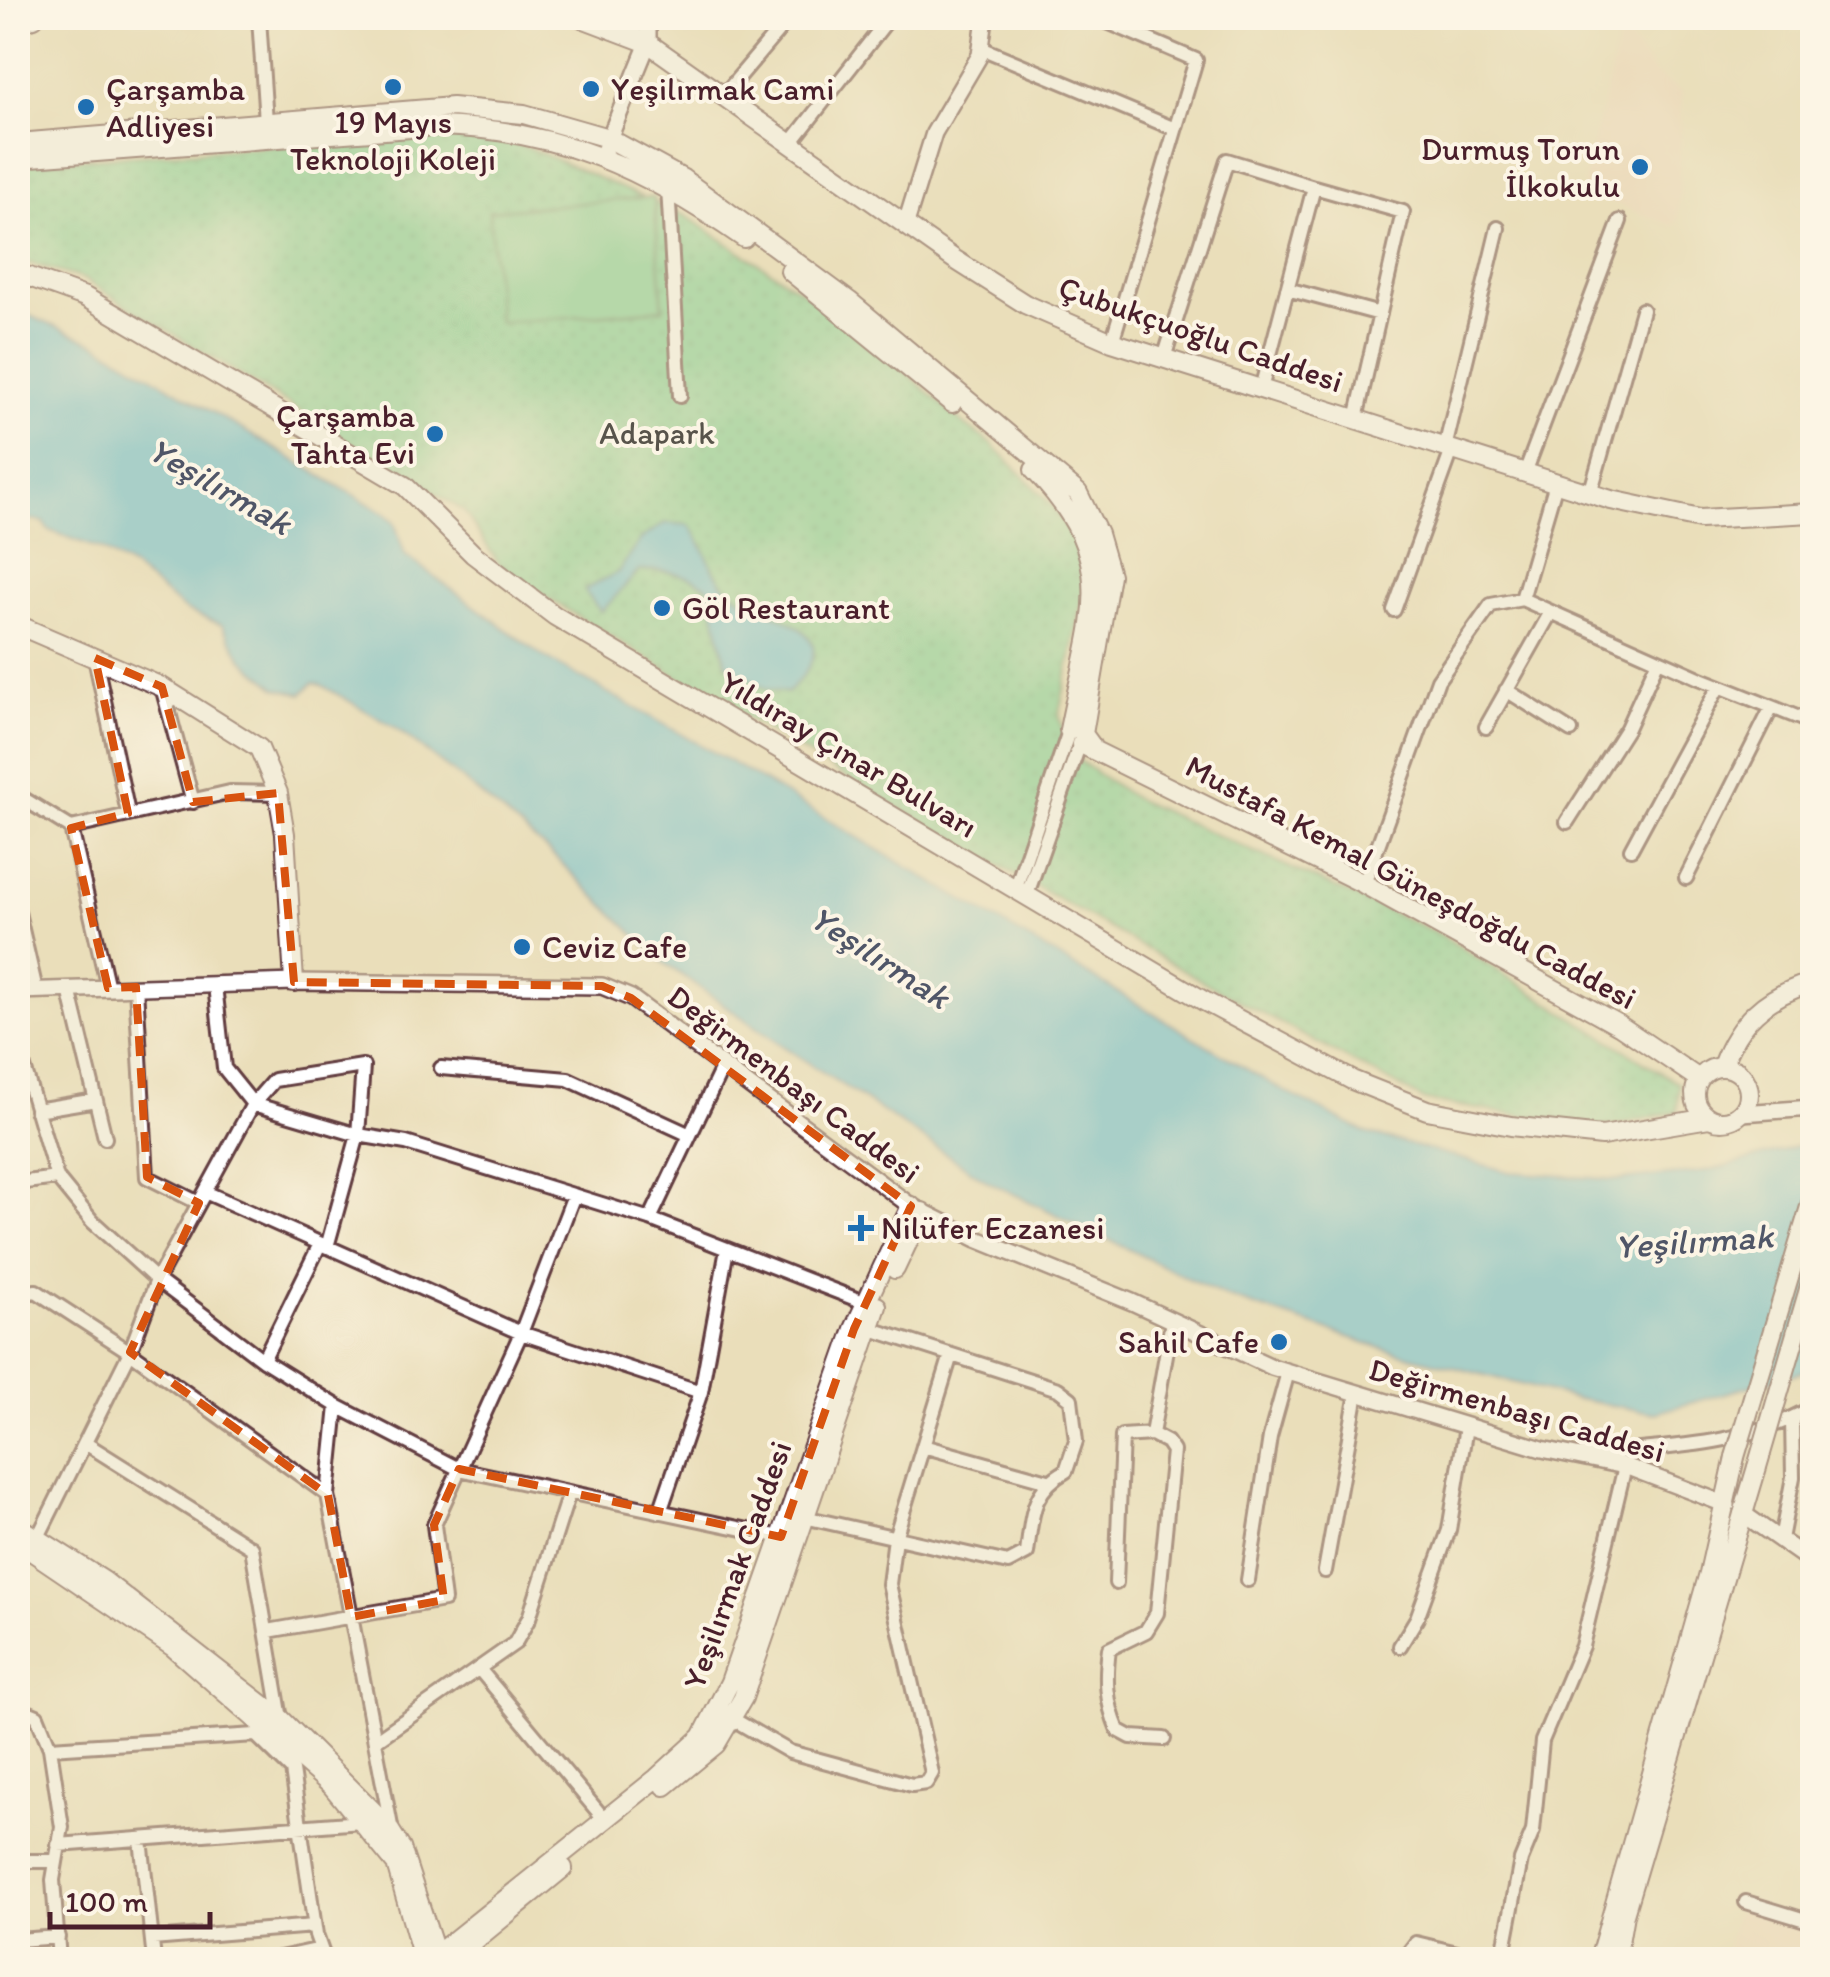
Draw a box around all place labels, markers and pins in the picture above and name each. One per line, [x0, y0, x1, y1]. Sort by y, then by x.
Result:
place label: Çarşamba Adliyesi [106, 70, 245, 145]
place label: Yeşilırmak Cami [611, 70, 834, 108]
marker: 19 Mayıs Teknoloji Koleji [382, 76, 404, 98]
marker: Yeşilırmak Cami [580, 78, 602, 100]
marker: Çarşamba Adliyesi [75, 96, 97, 118]
place label: 19 Mayıs Teknoloji Koleji [290, 103, 496, 178]
place label: Durmuş Torun İlkokulu [1421, 130, 1620, 205]
marker: Durmuş Torun İlkokulu [1629, 156, 1651, 178]
place label: Çarşamba Tahta Evi [276, 397, 415, 472]
marker: Çarşamba Tahta Evi [424, 423, 446, 445]
place label: Göl Restaurant [682, 589, 890, 627]
marker: Göl Restaurant [651, 597, 673, 619]
place label: Ceviz Cafe [542, 928, 687, 966]
marker: Ceviz Cafe [511, 936, 533, 958]
place label: Nilüfer Eczanesi [881, 1209, 1104, 1247]
marker: Nilüfer Eczanesi [850, 1217, 872, 1239]
place label: Sahil Cafe [1118, 1323, 1259, 1361]
marker: Sahil Cafe [1268, 1331, 1290, 1353]

